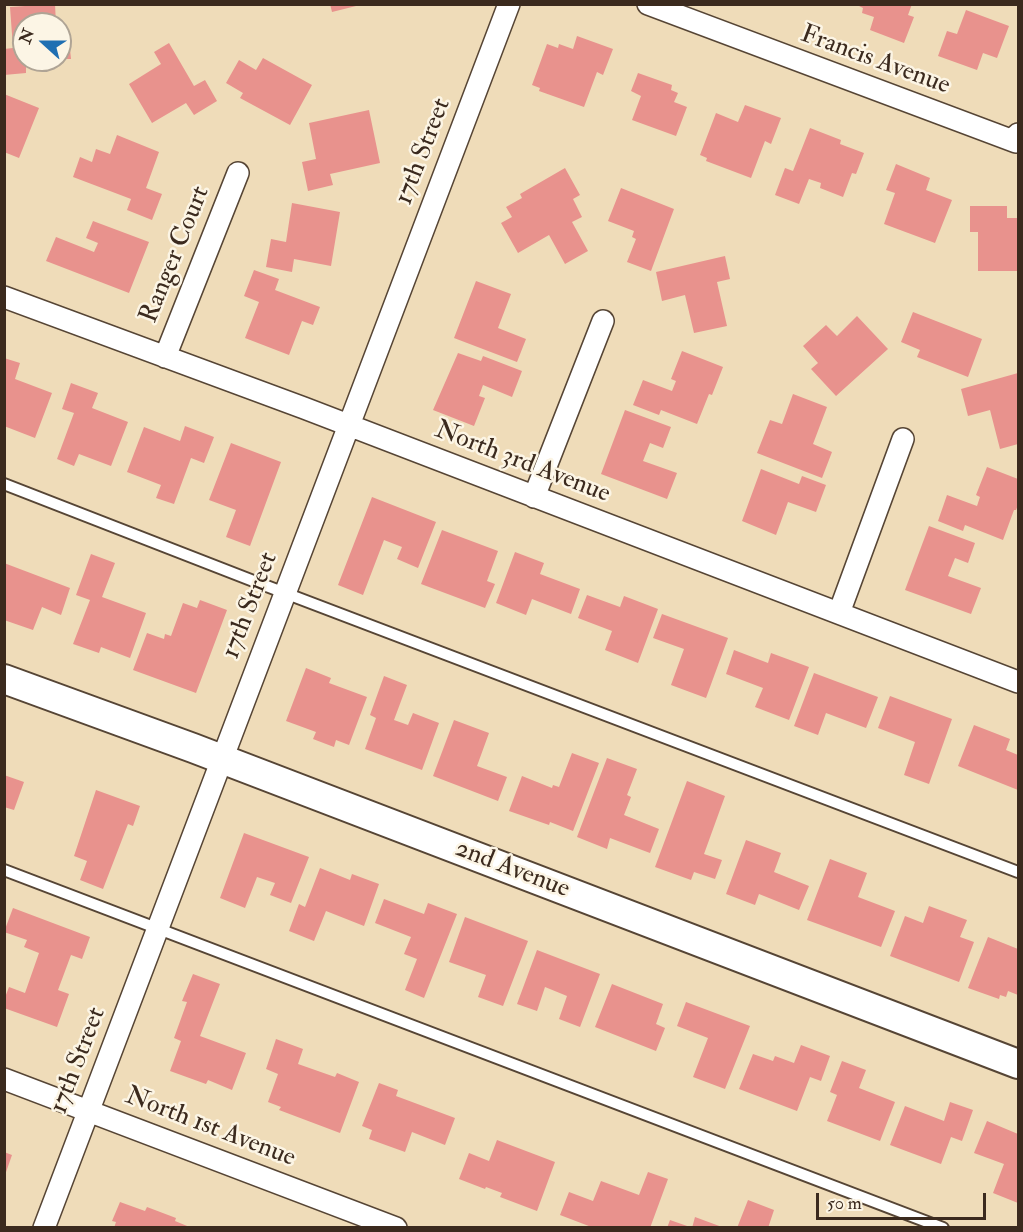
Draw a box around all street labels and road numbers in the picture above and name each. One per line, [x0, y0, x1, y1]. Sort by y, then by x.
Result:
street label: Francis Avenue [796, 20, 954, 102]
street label: 17th Street [389, 94, 459, 210]
street label: Ranger Court [134, 182, 218, 328]
street label: North 3rd Avenue [430, 415, 614, 511]
street label: 17th Street [216, 548, 286, 664]
street label: 2nd Avenue [450, 834, 574, 906]
street label: 17th Street [44, 1003, 114, 1119]
street label: North 1st Avenue [120, 1081, 300, 1175]

